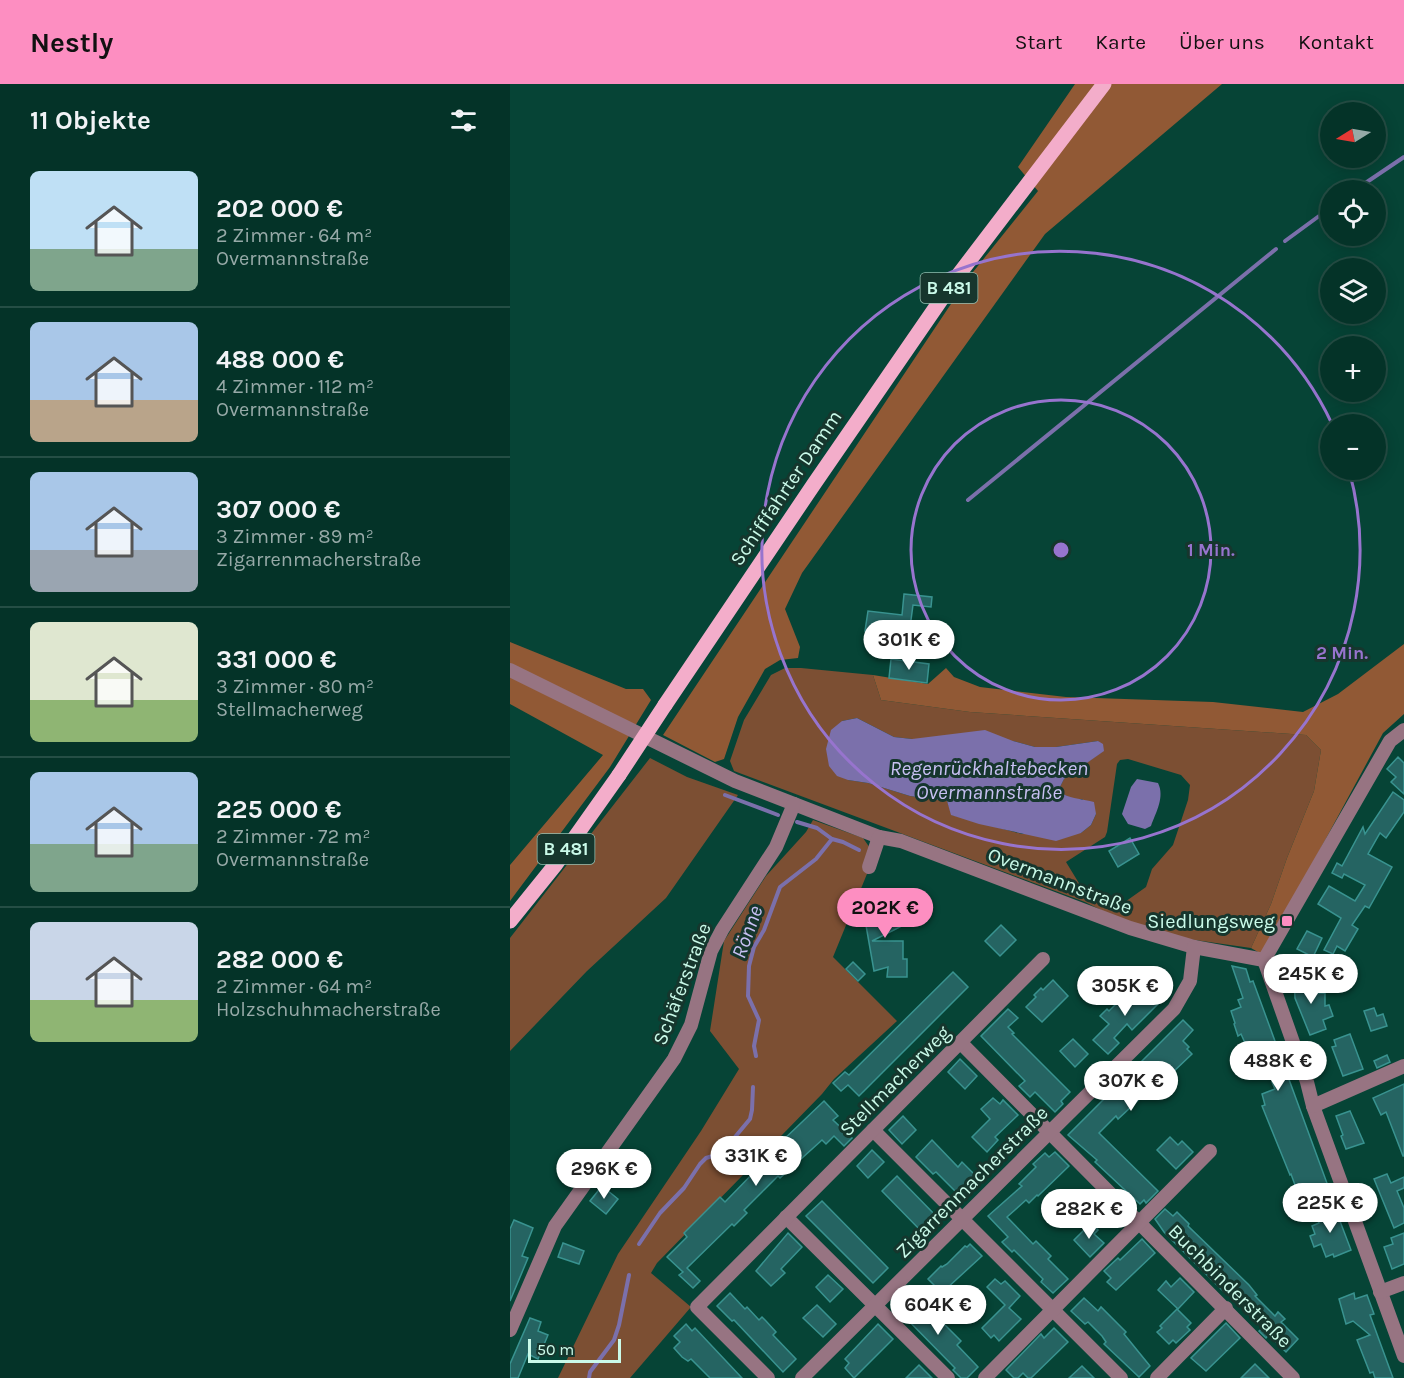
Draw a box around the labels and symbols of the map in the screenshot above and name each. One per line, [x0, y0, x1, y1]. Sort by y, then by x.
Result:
north arrow [1320, 102, 1386, 168]
road number: B 481 [920, 273, 978, 303]
street label: Schifffahrter Damm [725, 406, 847, 570]
text: 1 Min. [1187, 539, 1235, 561]
centre of rings [1051, 540, 1071, 560]
pin: 301K € [860, 620, 958, 671]
text: 2 Min. [1316, 642, 1368, 664]
water label: Regenrückhaltebecken Overmannstraße [890, 756, 1088, 804]
road number: B 481 [538, 834, 594, 864]
street label: Overmannstraße [984, 843, 1136, 919]
pin: 202K € [836, 888, 934, 939]
water label: Rönne [726, 902, 768, 962]
place label: Siedlungsweg [1147, 910, 1275, 933]
marker: Siedlungsweg [1280, 914, 1294, 928]
street label: Schäferstraße [648, 920, 716, 1048]
pin: 245K € [1262, 954, 1360, 1005]
pin: 305K € [1076, 966, 1174, 1017]
street label: Stellmacherweg [835, 1021, 955, 1141]
pin: 488K € [1229, 1041, 1327, 1092]
pin: 307K € [1082, 1061, 1180, 1112]
street label: Zigarrenmacherstraße [891, 1101, 1053, 1263]
pin: 331K € [707, 1136, 805, 1187]
pin: 296K € [555, 1149, 653, 1200]
pin: 225K € [1281, 1183, 1379, 1234]
pin: 282K € [1040, 1189, 1138, 1240]
street label: Buchbinderstraße [1164, 1220, 1296, 1352]
pin: 604K € [889, 1285, 987, 1336]
scale bar [528, 1336, 621, 1364]

